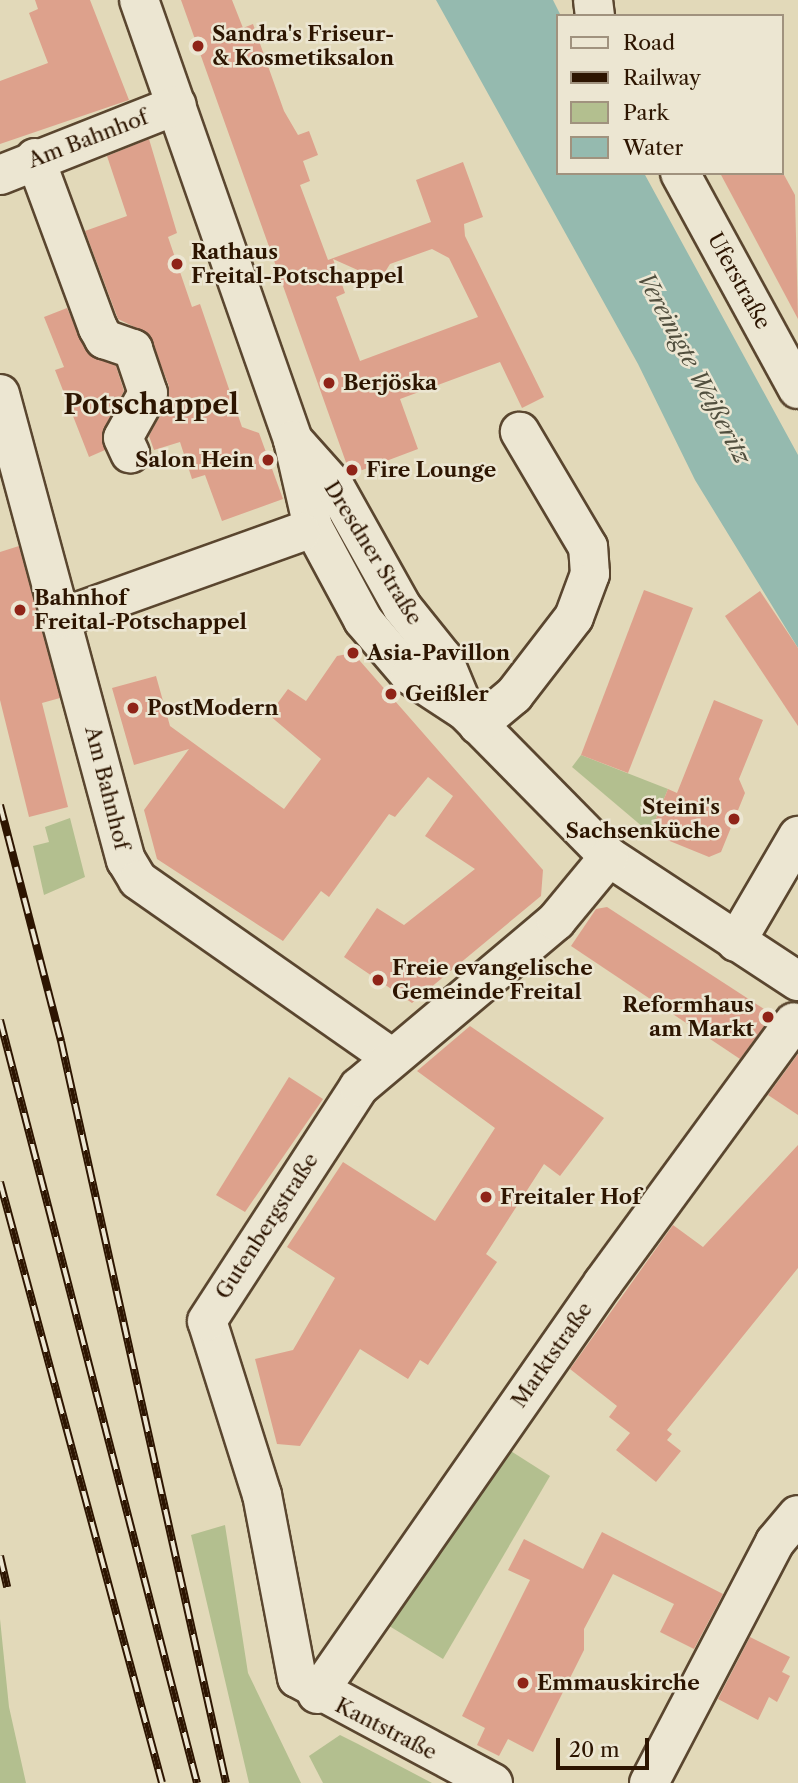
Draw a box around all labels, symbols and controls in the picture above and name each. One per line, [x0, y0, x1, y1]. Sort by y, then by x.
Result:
legend [556, 14, 784, 175]
place label: Sandra's Friseur- & Kosmetiksalon [212, 21, 394, 71]
text: Road [623, 30, 675, 55]
marker: Sandra's Friseur- & Kosmetiksalon [190, 38, 206, 54]
text: Railway [623, 65, 701, 90]
text: Park [623, 100, 669, 125]
street label: Am Bahnhof [25, 105, 151, 173]
text: Water [623, 135, 683, 160]
street label: Uferstraße [702, 228, 776, 334]
place label: Rathaus Freital-Potschappel [191, 239, 404, 289]
marker: Rathaus Freital-Potschappel [169, 256, 185, 272]
water label: Vereinigte Weißeritz [632, 267, 756, 469]
place label: Berjöska [343, 370, 437, 396]
marker: Berjöska [321, 375, 337, 391]
district label: Potschappel [63, 387, 239, 421]
place label: Salon Hein [135, 447, 254, 473]
marker: Salon Hein [260, 452, 276, 468]
place label: Fire Lounge [366, 457, 496, 483]
marker: Fire Lounge [344, 462, 360, 478]
street label: Dresdner Straße [319, 476, 427, 630]
place label: Bahnhof Freital-Potschappel [34, 585, 247, 635]
marker: Bahnhof Freital-Potschappel [12, 602, 28, 618]
place label: Asia-Pavillon [367, 640, 510, 666]
marker: Asia-Pavillon [345, 645, 361, 661]
place label: Geißler [405, 681, 489, 707]
marker: Geißler [383, 686, 399, 702]
place label: PostModern [147, 695, 279, 721]
marker: PostModern [125, 700, 141, 716]
street label: Am Bahnhof [80, 724, 134, 852]
place label: Steini's Sachsenküche [566, 794, 720, 844]
marker: Steini's Sachsenküche [726, 811, 742, 827]
place label: Freie evangelische Gemeinde Freital [392, 955, 593, 1005]
marker: Freie evangelische Gemeinde Freital [370, 972, 386, 988]
place label: Reformhaus am Markt [622, 992, 754, 1042]
marker: Reformhaus am Markt [760, 1009, 776, 1025]
street label: Gutenbergstraße [210, 1148, 324, 1304]
place label: Freitaler Hof [500, 1184, 641, 1210]
marker: Freitaler Hof [478, 1189, 494, 1205]
street label: Marktstraße [506, 1297, 598, 1413]
place label: Emmauskirche [537, 1670, 700, 1696]
marker: Emmauskirche [515, 1675, 531, 1691]
street label: Kantstraße [331, 1693, 441, 1765]
scale bar [560, 1724, 653, 1768]
text: 20 m [569, 1737, 620, 1762]

